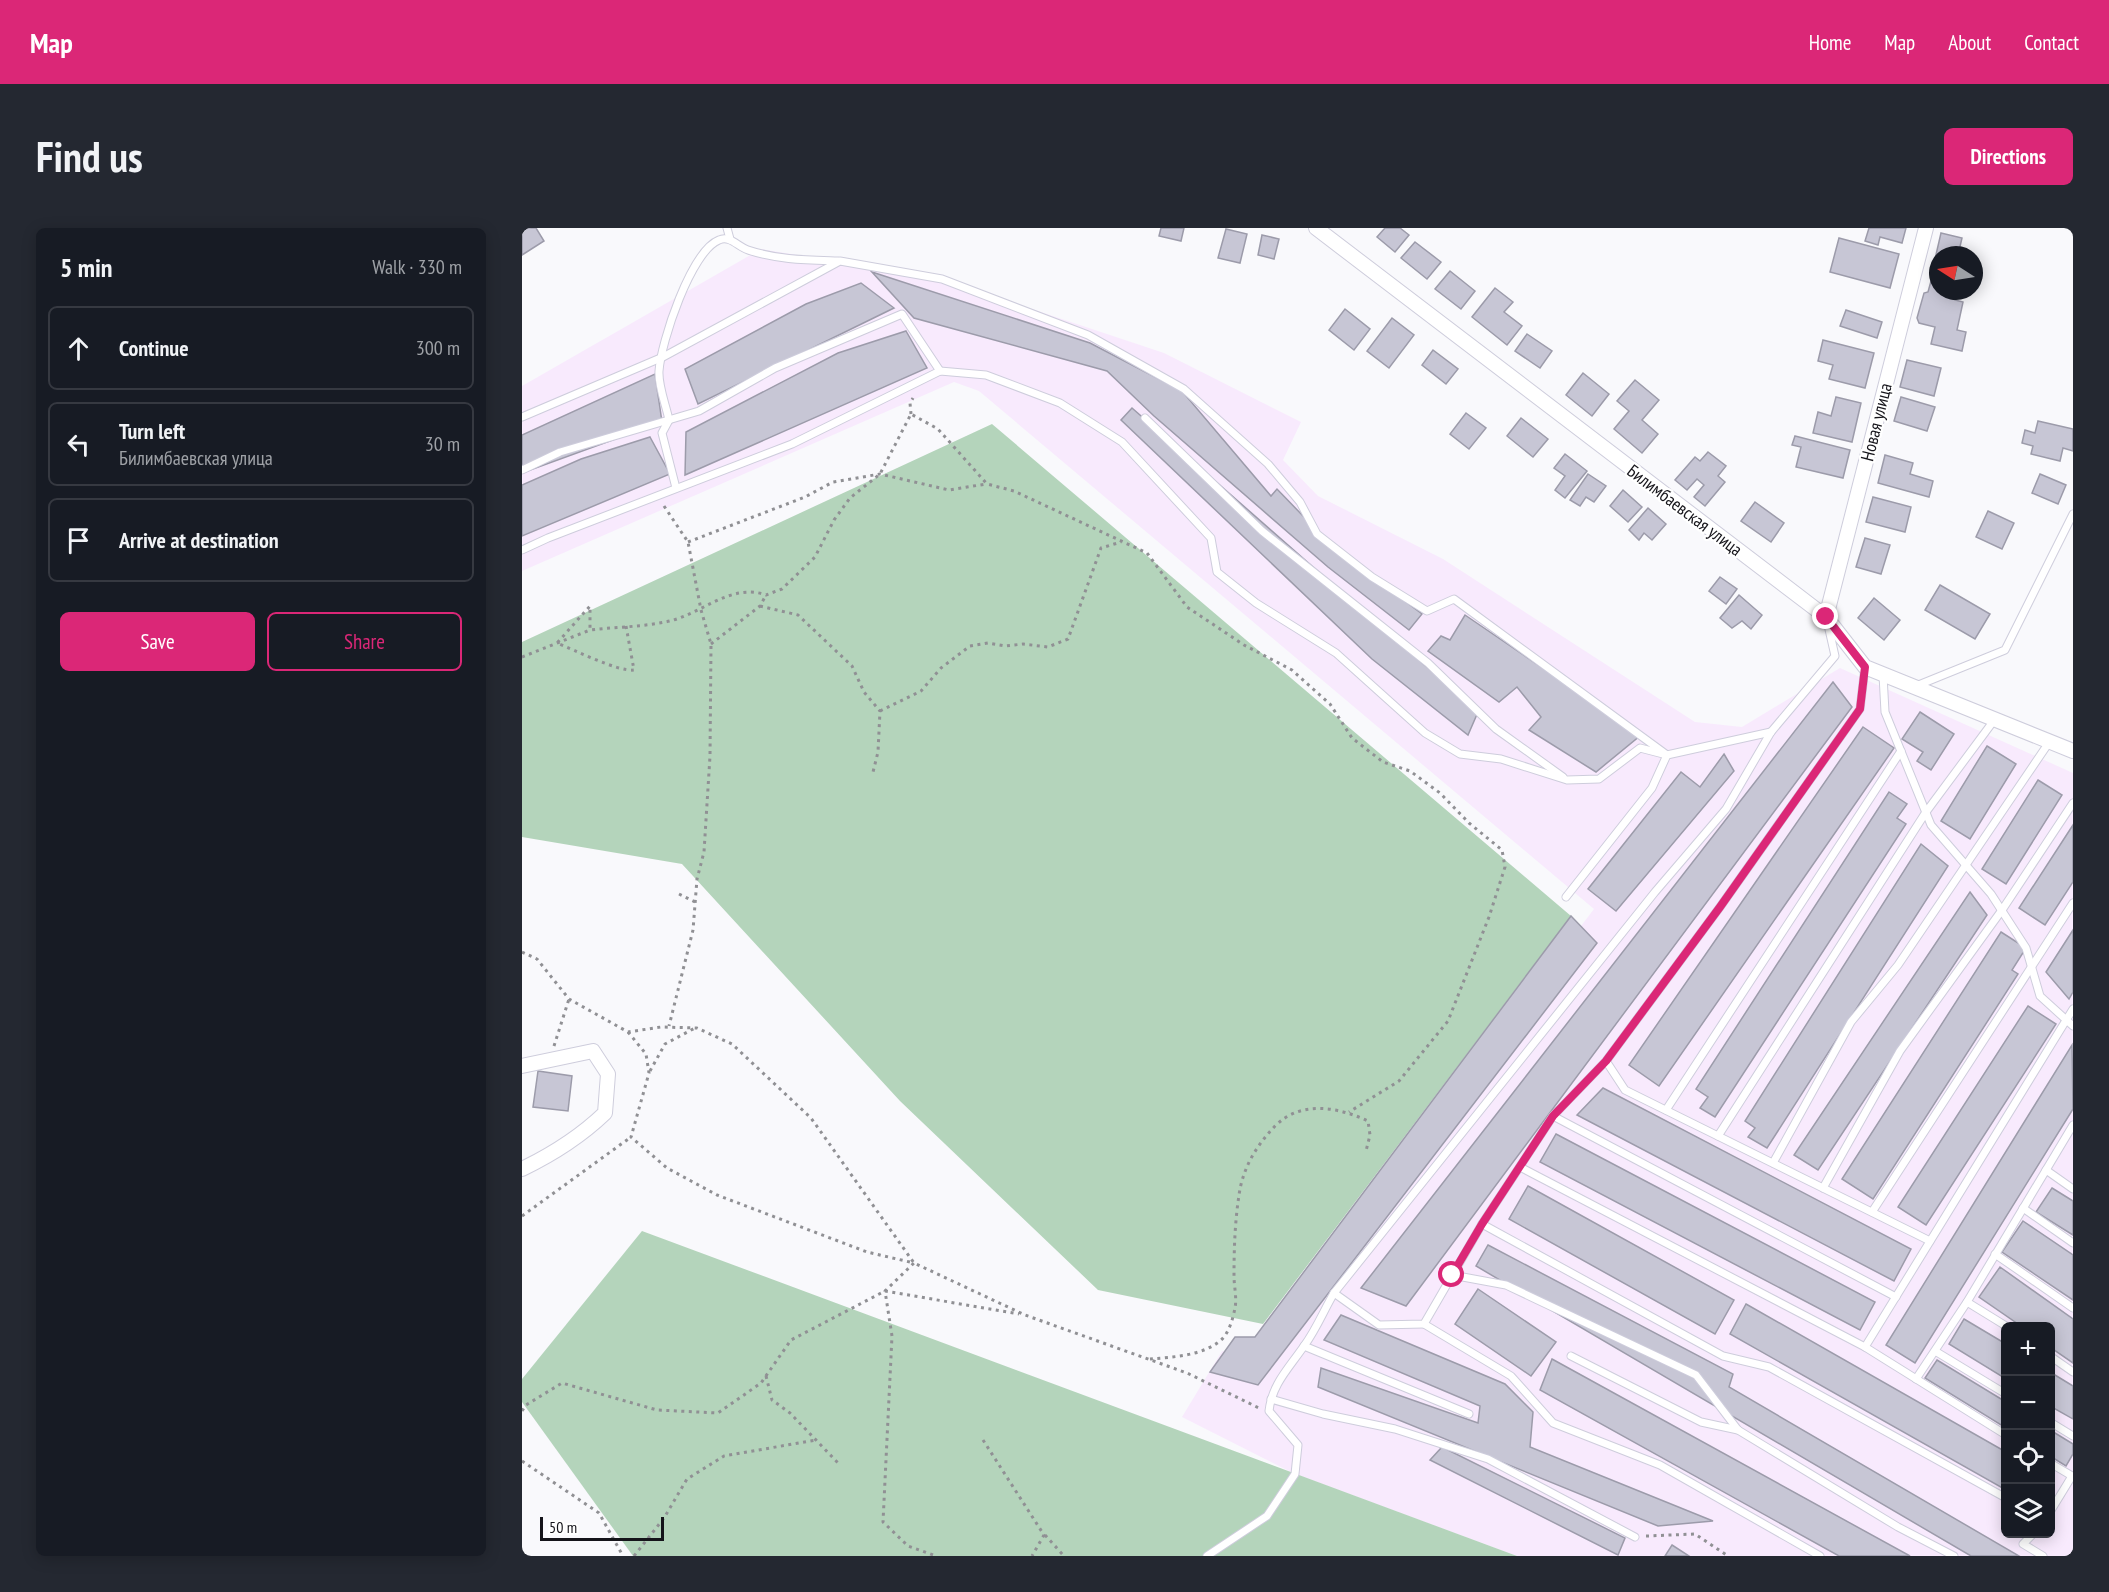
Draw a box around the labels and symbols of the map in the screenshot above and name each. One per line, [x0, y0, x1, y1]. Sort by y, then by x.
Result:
north arrow [1929, 246, 1983, 300]
street label: Новая улица [1855, 381, 1897, 463]
street label: Билимбаевская улица [1623, 459, 1747, 561]
route end [1812, 603, 1838, 629]
route start [1438, 1261, 1464, 1287]
scale bar [540, 1514, 664, 1542]

